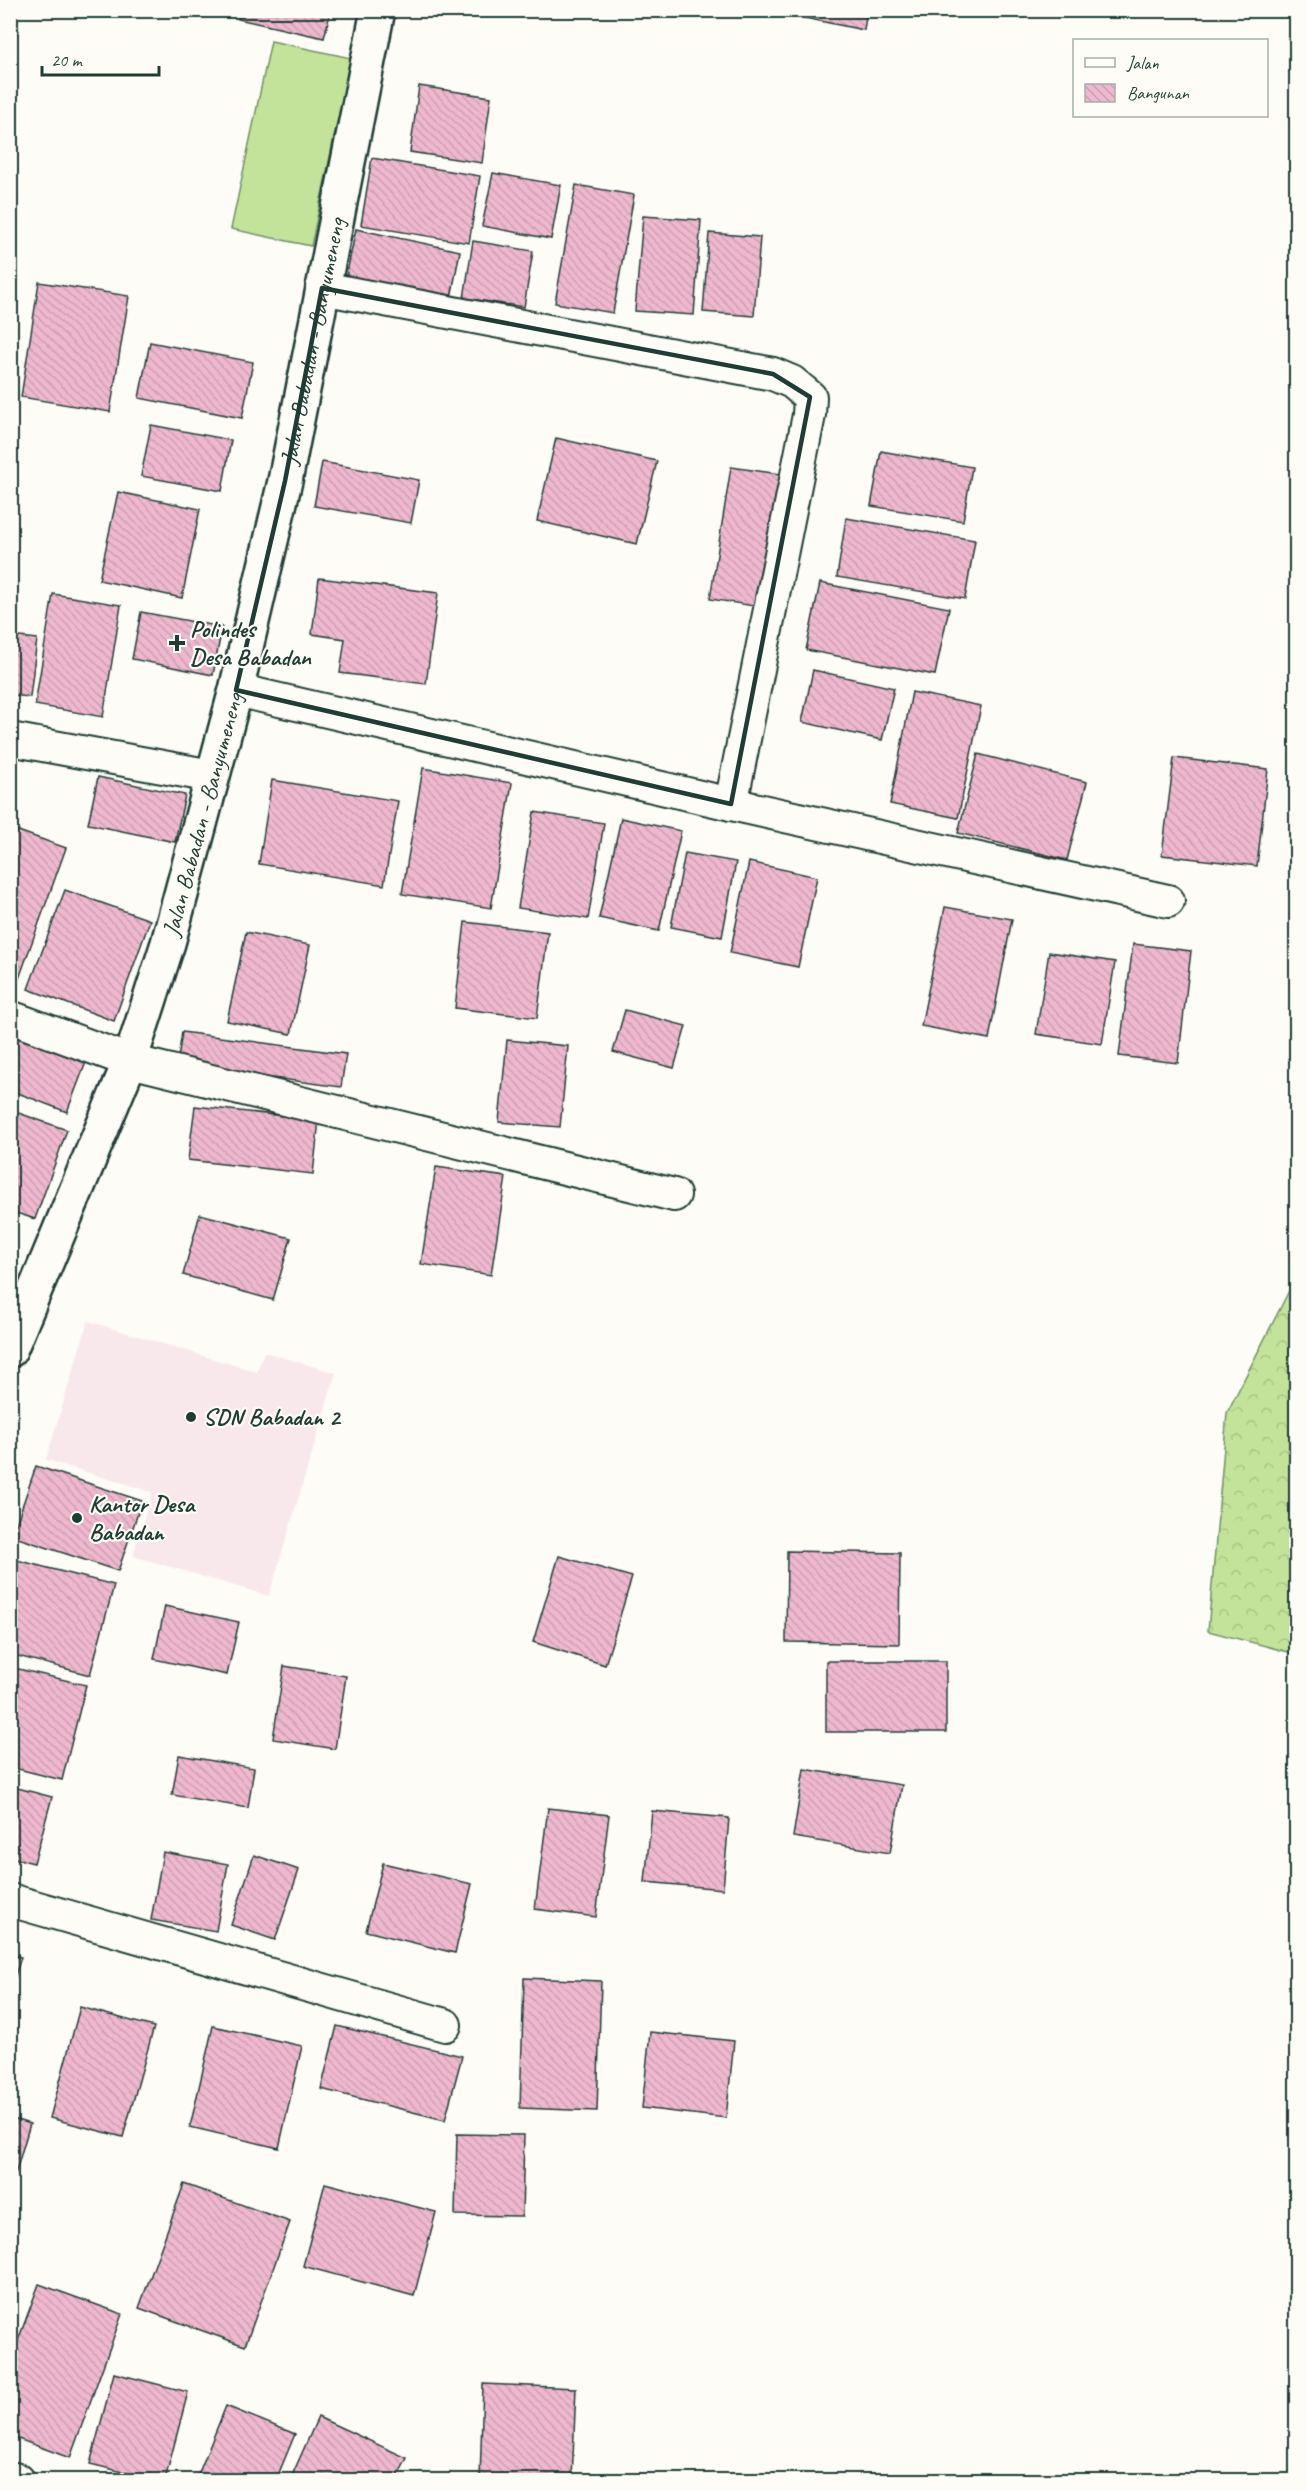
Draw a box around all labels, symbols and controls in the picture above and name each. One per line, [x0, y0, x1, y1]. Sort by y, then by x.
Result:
scale bar [42, 39, 159, 77]
legend [1073, 39, 1268, 117]
text: 20 m [51, 49, 84, 71]
text: Jalan [1126, 52, 1159, 74]
text: Bangunan [1127, 82, 1190, 104]
street label: Jalan Babadan - Banyumeneng [273, 214, 352, 468]
place label: Polindes Desa Babadan [190, 614, 312, 672]
marker: Polindes Desa Babadan [168, 634, 186, 652]
street label: Jalan Babadan - Banyumeneng [155, 688, 250, 940]
place label: SDN Babadan 2 [203, 1402, 342, 1432]
marker: SDN Babadan 2 [184, 1410, 198, 1424]
place label: Kantor Desa Babadan [89, 1489, 197, 1547]
marker: Kantor Desa Babadan [70, 1511, 84, 1525]

